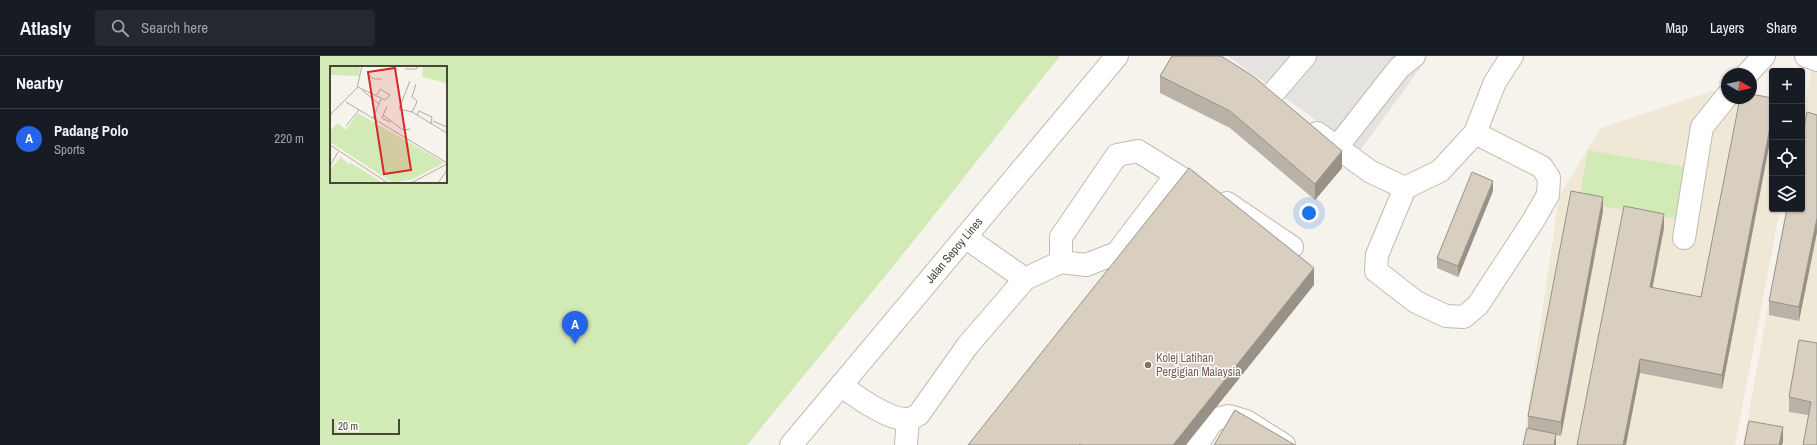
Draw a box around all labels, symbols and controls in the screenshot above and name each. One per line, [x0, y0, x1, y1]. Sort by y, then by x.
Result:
search box [95, 10, 375, 46]
text: Atlasly [20, 15, 71, 41]
icon: search [109, 17, 131, 39]
text: Search here [141, 17, 208, 38]
text: Map [1666, 19, 1688, 37]
text: Layers [1710, 19, 1744, 37]
text: Share [1766, 19, 1797, 37]
inset map [330, 66, 447, 183]
north arrow [1721, 68, 1757, 104]
map controls [1769, 68, 1805, 212]
button: + [1769, 68, 1805, 104]
text: Nearby [16, 71, 63, 94]
button: − [1769, 104, 1805, 140]
text: Padang Polo [54, 120, 129, 141]
text: A [25, 130, 33, 147]
text: 220 m [274, 130, 304, 147]
button: locate [1769, 140, 1805, 176]
text: Sports [54, 141, 85, 158]
button: layers [1769, 176, 1805, 212]
your location [1299, 203, 1319, 223]
street label: Jalan Sepoy Lines [922, 214, 986, 287]
pin: A [562, 311, 588, 344]
place label: Kolej Latihan Pergigian Malaysia [1156, 350, 1241, 380]
marker: Kolej Latihan Pergigian Malaysia [1143, 360, 1153, 370]
scale bar [332, 417, 400, 436]
text: 20 m [338, 419, 358, 433]

